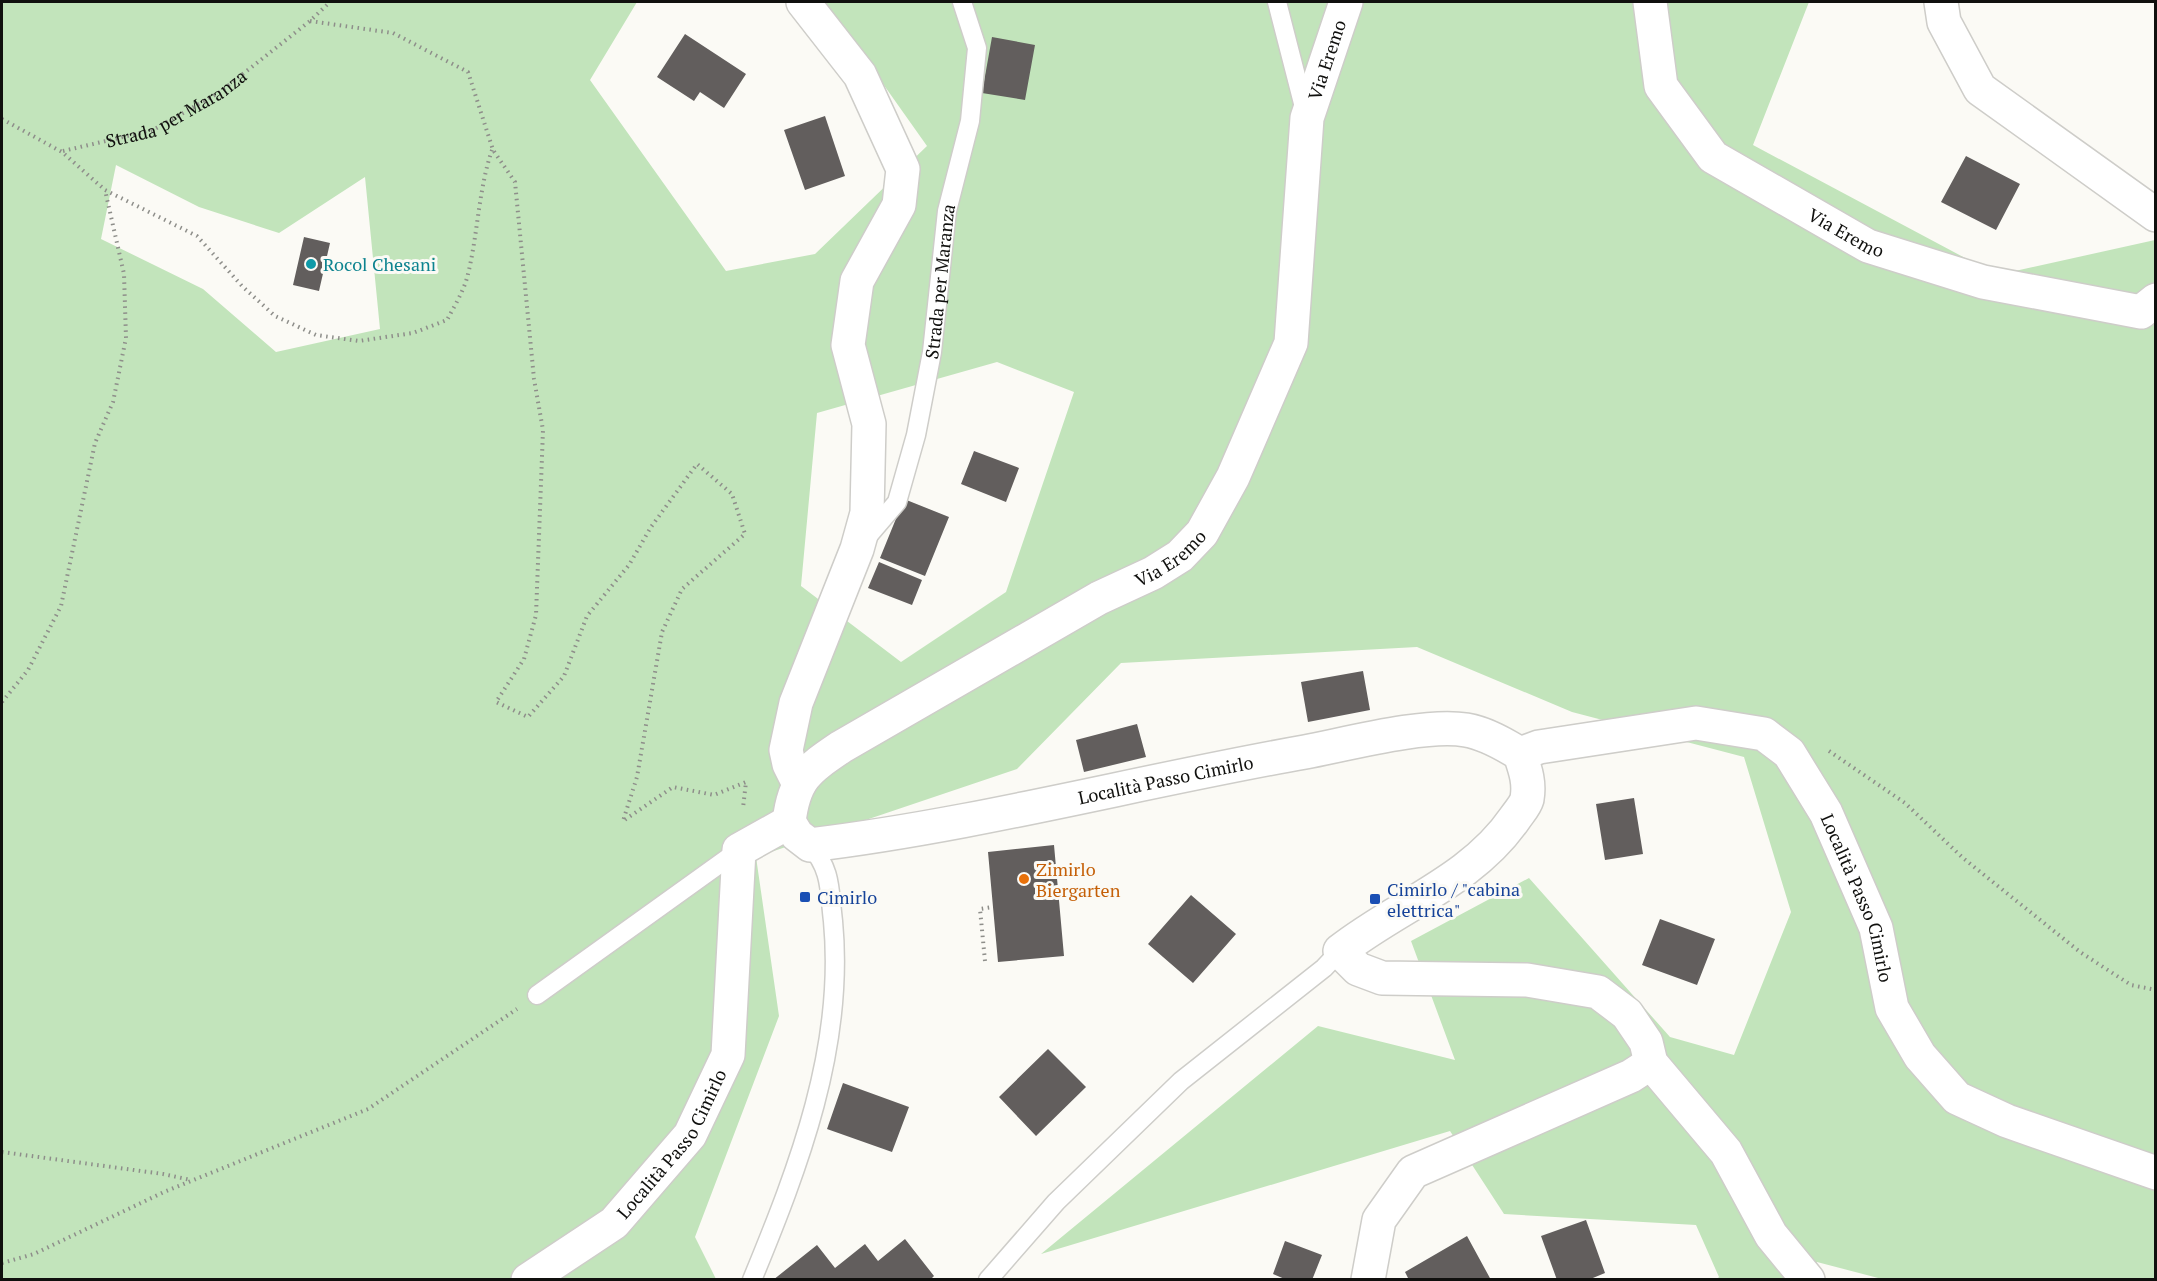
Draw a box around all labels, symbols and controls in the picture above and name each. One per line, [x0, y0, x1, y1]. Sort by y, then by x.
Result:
street label: Via Eremo [1302, 16, 1351, 103]
street label: Strada per Maranza [103, 64, 251, 153]
street label: Strada per Maranza [919, 201, 960, 361]
street label: Via Eremo [1804, 202, 1887, 262]
place label: Rocol Chesani [323, 252, 436, 276]
marker: Rocol Chesani [304, 257, 318, 271]
street label: Via Eremo [1131, 524, 1211, 592]
street label: Località Passo Cimirlo [1076, 750, 1255, 809]
street label: Località Passo Cimirlo [1816, 810, 1899, 984]
place label: Zimirlo Biergarten [1036, 857, 1121, 902]
marker: Zimirlo Biergarten [1017, 872, 1031, 886]
place label: Cimirlo / "cabina elettrica" [1387, 877, 1520, 922]
place label: Cimirlo [817, 885, 877, 909]
marker: Cimirlo [798, 890, 812, 904]
marker: Cimirlo / "cabina elettrica" [1368, 892, 1382, 906]
street label: Località Passo Cimirlo [611, 1065, 732, 1224]

